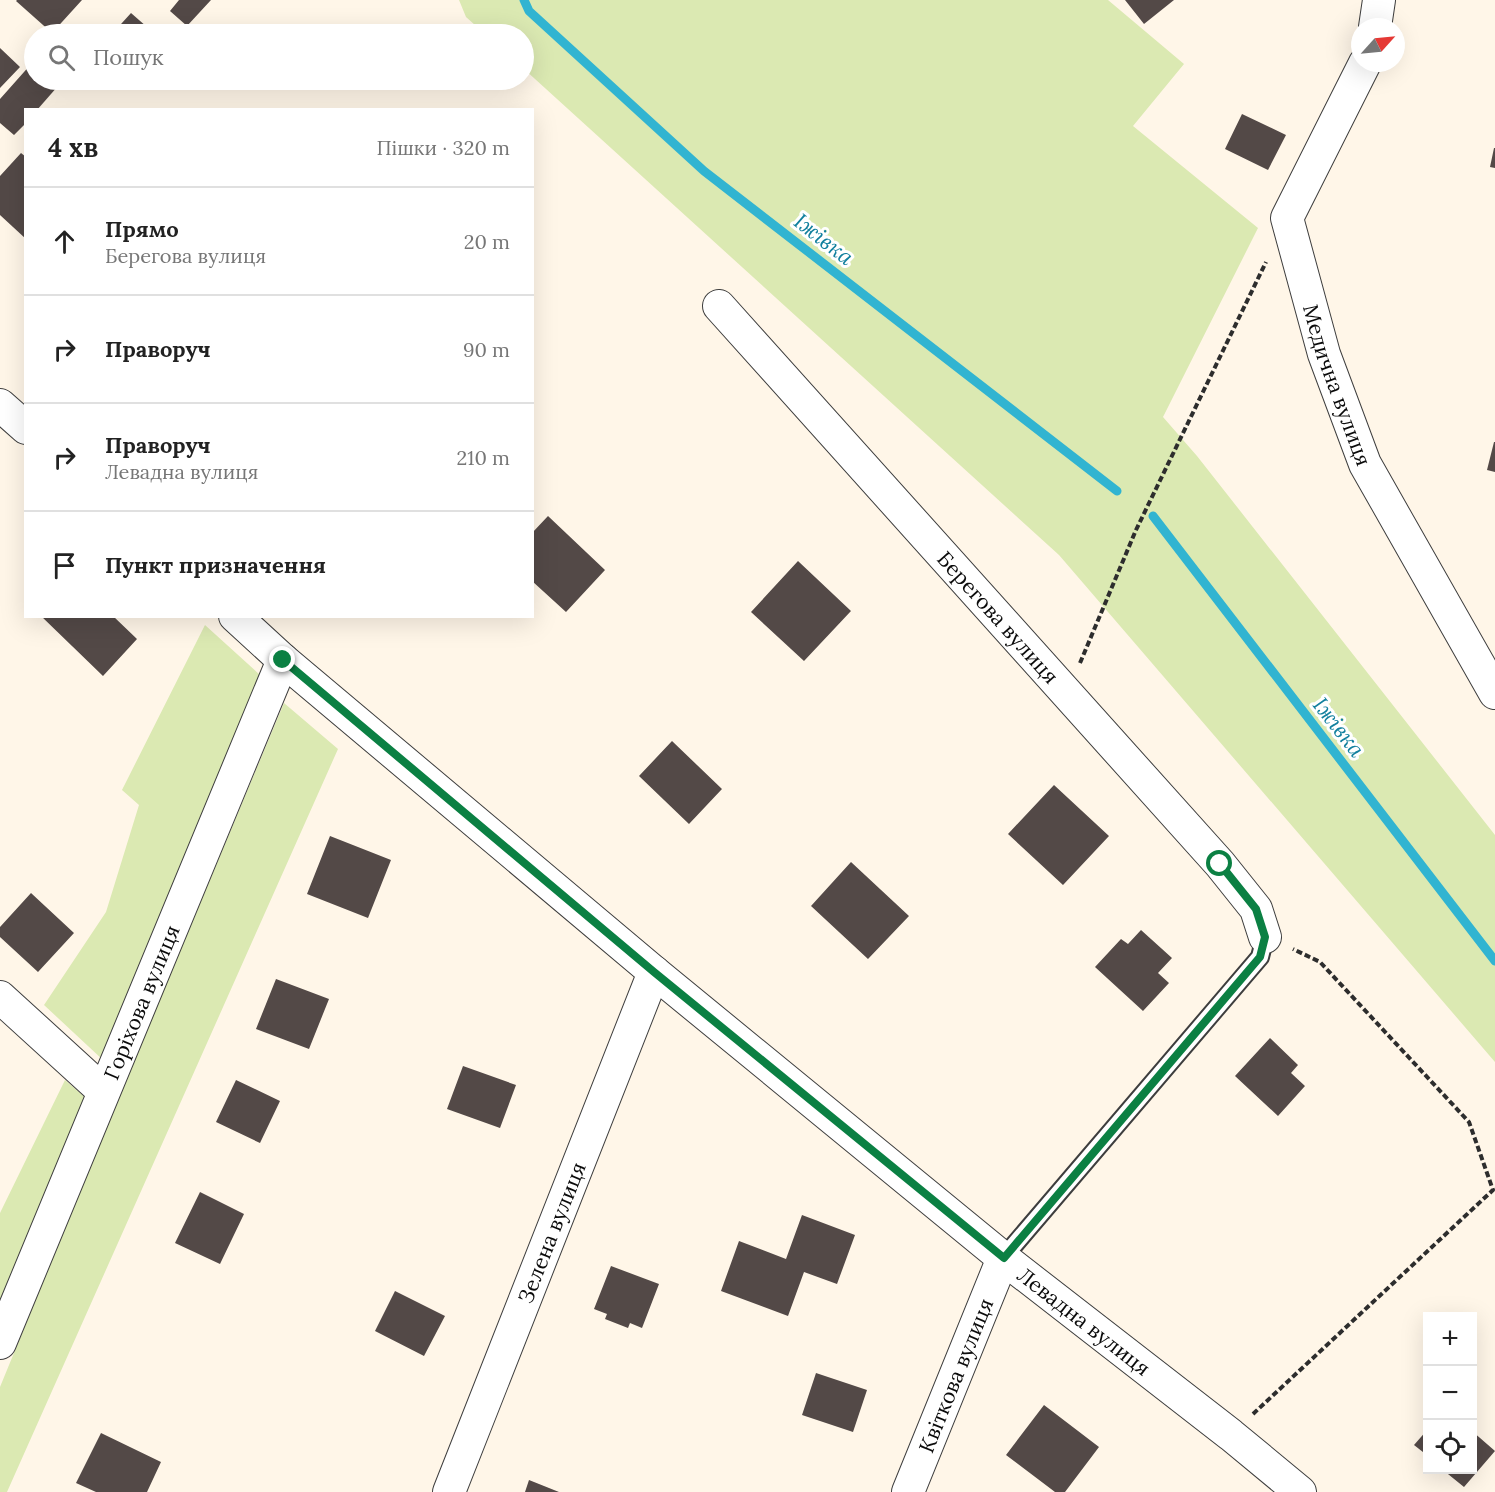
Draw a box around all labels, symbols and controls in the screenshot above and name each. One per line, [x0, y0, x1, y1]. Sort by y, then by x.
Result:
north arrow [1351, 18, 1405, 72]
search box [24, 24, 534, 90]
icon: search [45, 41, 78, 74]
text: Пошук [93, 43, 164, 71]
text: 4 хв [48, 131, 98, 164]
text: Пішки · 320 m [376, 135, 510, 160]
water label: Іжівка [789, 207, 860, 272]
text: Прямо [105, 215, 179, 243]
icon: ahead [48, 225, 81, 258]
text: 20 m [464, 229, 510, 254]
text: Берегова вулиця [105, 243, 266, 268]
street label: Медична вулиця [1298, 301, 1378, 470]
icon: right [48, 333, 81, 366]
text: Праворуч [105, 335, 211, 363]
text: 90 m [463, 337, 510, 362]
text: Праворуч [105, 431, 211, 459]
icon: right [48, 441, 81, 474]
text: 210 m [456, 445, 510, 470]
text: Левадна вулиця [105, 459, 258, 484]
street label: Берегова вулиця [932, 545, 1065, 689]
icon: arrive [48, 549, 81, 582]
text: Пункт призначення [105, 551, 326, 579]
route end [269, 646, 295, 672]
water label: Іжівка [1307, 692, 1372, 763]
route start [1206, 850, 1232, 876]
street label: Горіхова вулиця [97, 921, 185, 1083]
street label: Зелена вулиця [511, 1158, 591, 1307]
street label: Левадна вулиця [1012, 1261, 1156, 1381]
street label: Квіткова вулиця [912, 1294, 999, 1456]
map controls [1423, 1312, 1477, 1474]
button: + [1423, 1312, 1477, 1366]
button: − [1423, 1366, 1477, 1420]
button: locate [1423, 1420, 1477, 1474]

